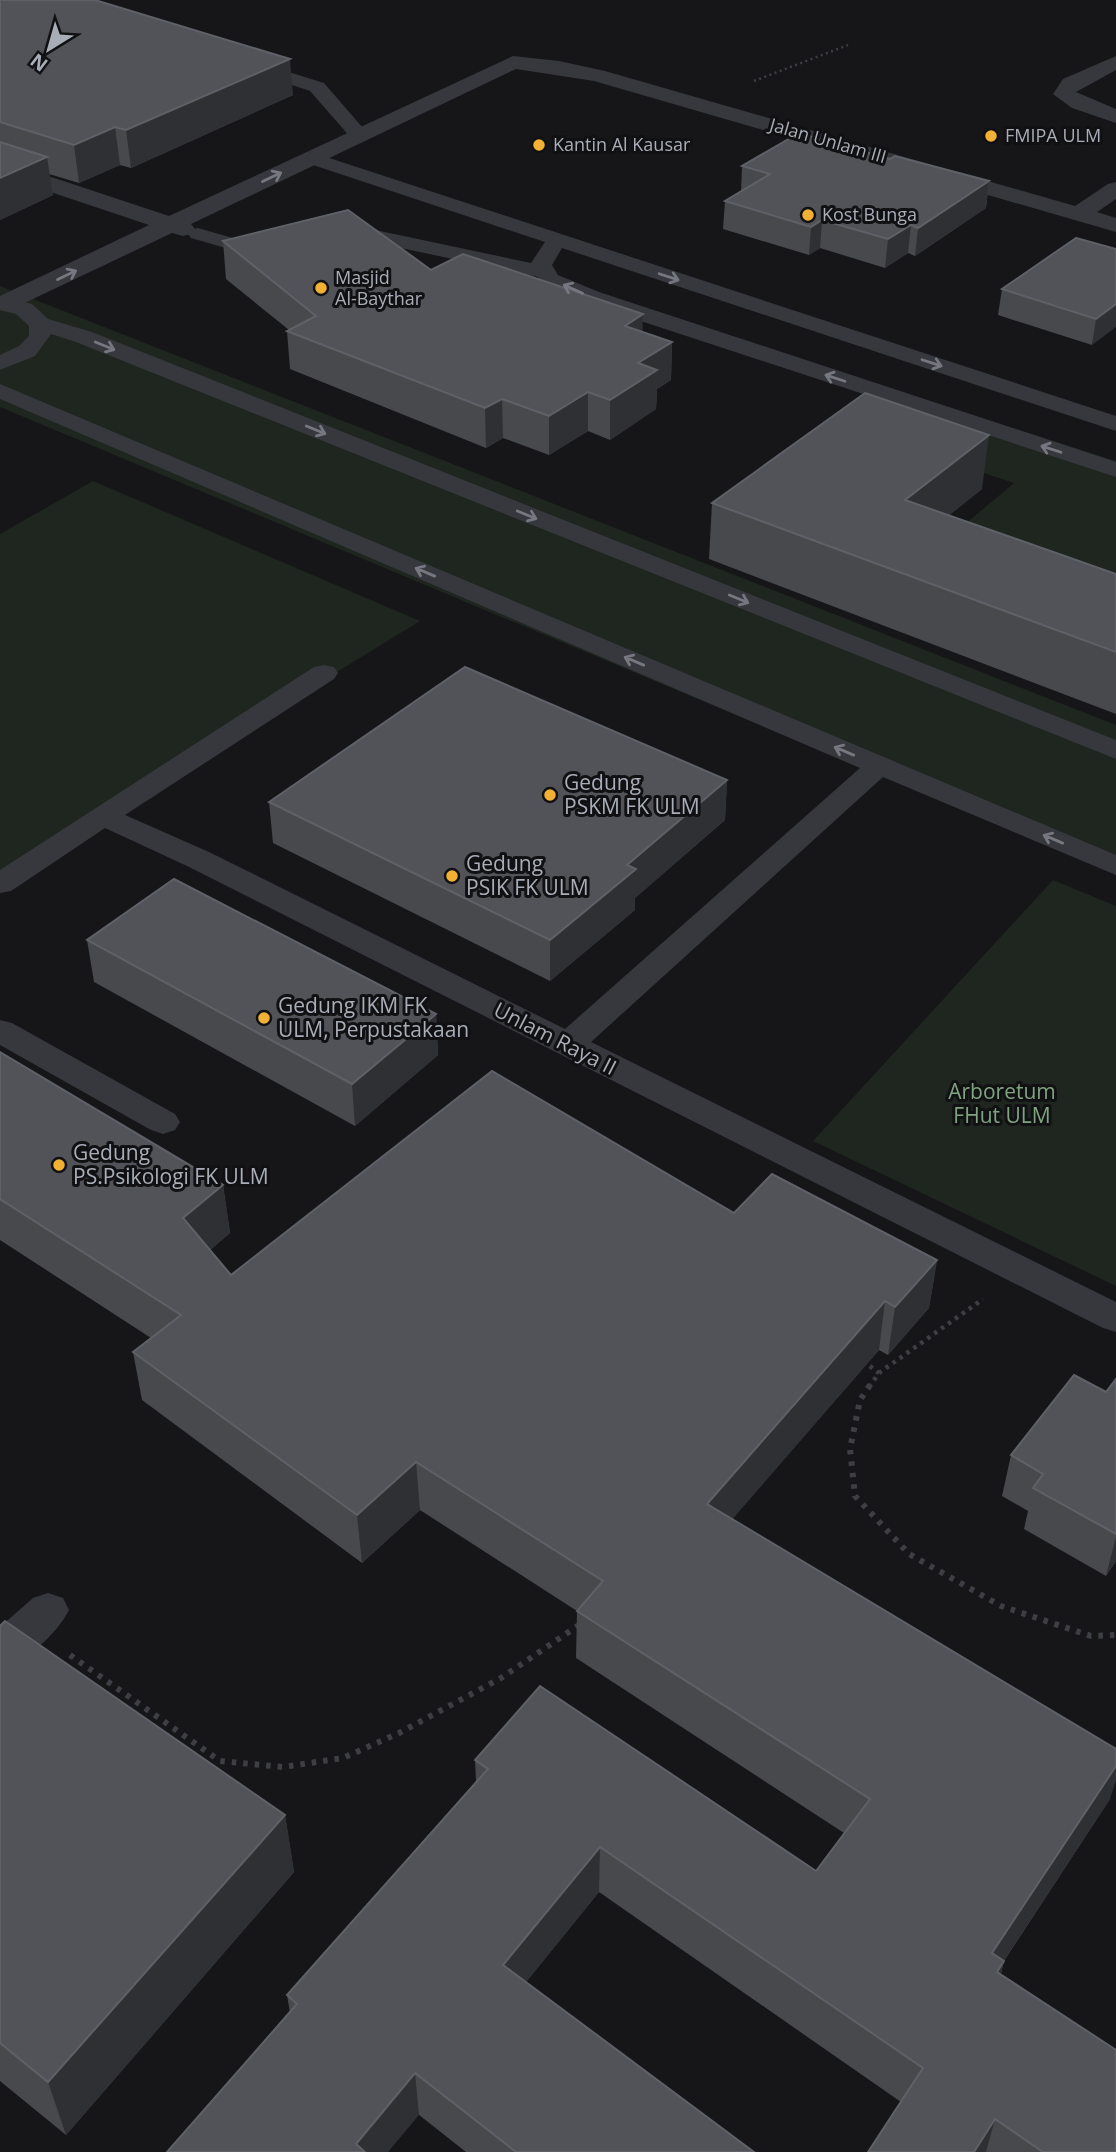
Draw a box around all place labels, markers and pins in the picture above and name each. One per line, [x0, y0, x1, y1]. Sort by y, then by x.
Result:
place label: FMIPA ULM [1005, 123, 1101, 147]
marker: FMIPA ULM [983, 128, 999, 144]
place label: Kantin Al Kausar [553, 132, 691, 156]
marker: Kantin Al Kausar [531, 137, 547, 153]
place label: Kost Bunga [822, 202, 917, 226]
marker: Kost Bunga [800, 207, 816, 223]
place label: Masjid Al-Baythar [335, 265, 423, 310]
marker: Masjid Al-Baythar [313, 280, 329, 296]
place label: Gedung PSKM FK ULM [564, 768, 700, 820]
marker: Gedung PSKM FK ULM [542, 787, 558, 803]
place label: Gedung PSIK FK ULM [466, 849, 589, 901]
marker: Gedung PSIK FK ULM [444, 868, 460, 884]
place label: Gedung IKM FK ULM, Perpustakaan [278, 991, 469, 1043]
marker: Gedung IKM FK ULM, Perpustakaan [256, 1010, 272, 1026]
place label: Gedung PS.Psikologi FK ULM [73, 1138, 269, 1190]
marker: Gedung PS.Psikologi FK ULM [51, 1157, 67, 1173]

